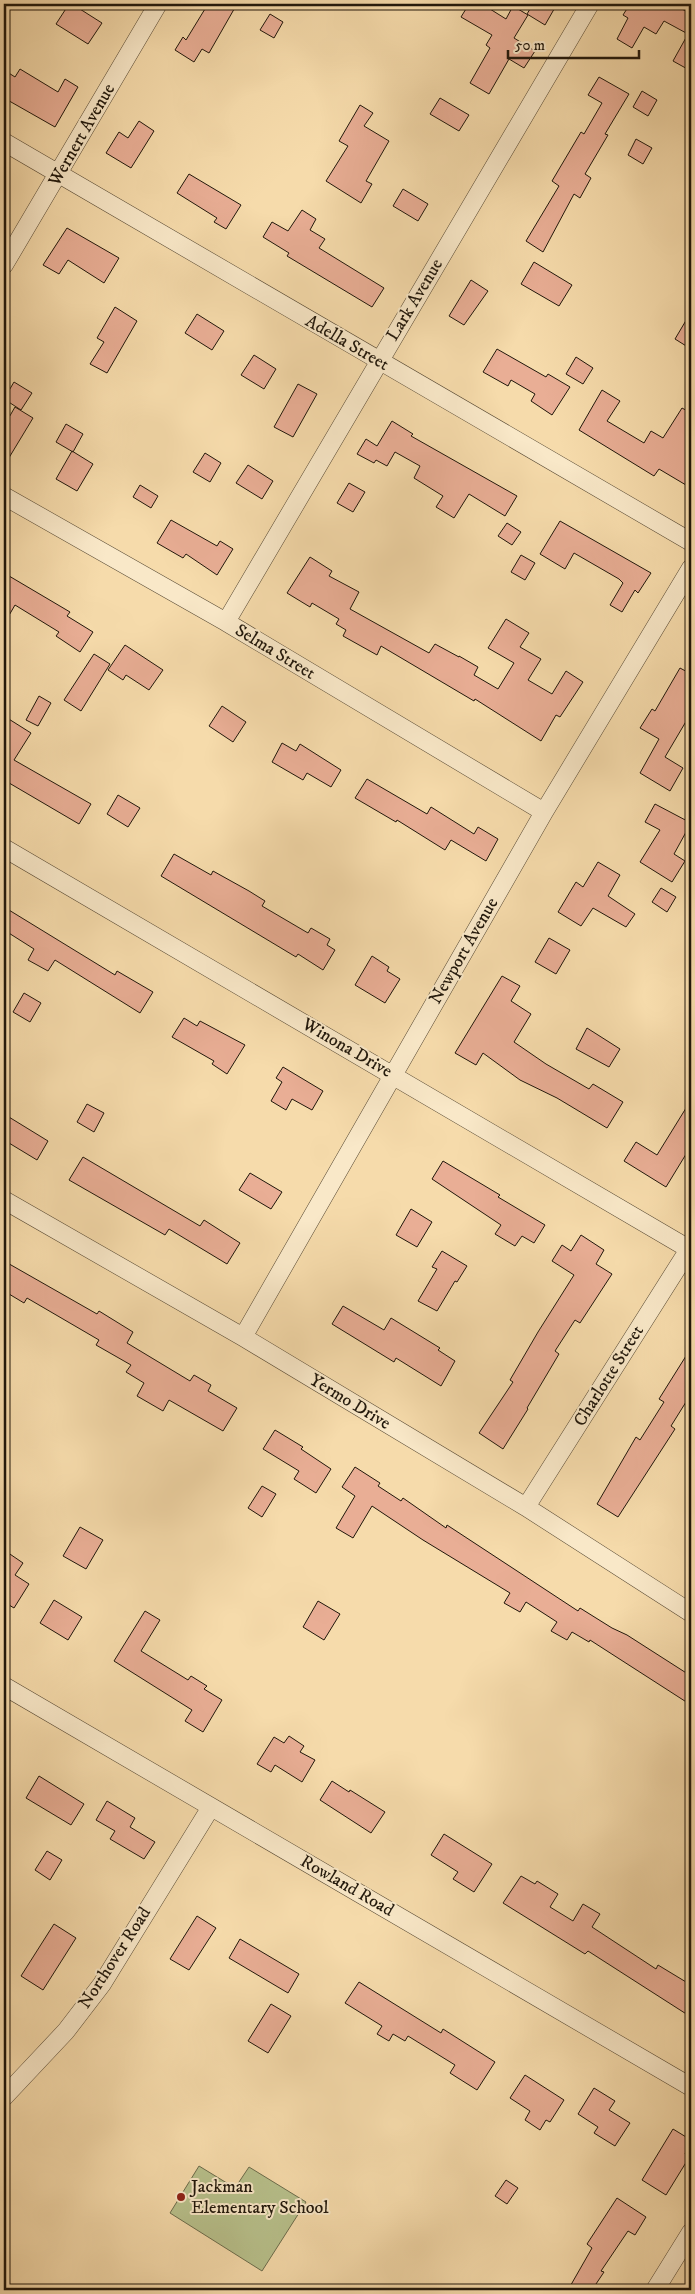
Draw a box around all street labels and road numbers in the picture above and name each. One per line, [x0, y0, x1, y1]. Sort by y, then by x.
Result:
street label: Wernert Avenue [43, 80, 120, 191]
street label: Lark Avenue [382, 255, 448, 345]
street label: Adella Street [301, 310, 393, 376]
street label: Selma Street [231, 619, 319, 685]
street label: Newport Avenue [425, 894, 503, 1008]
street label: Winona Drive [297, 1013, 396, 1083]
street label: Charlotte Street [569, 1321, 649, 1431]
street label: Yermo Drive [306, 1369, 394, 1435]
street label: Rowland Road [296, 1850, 398, 1922]
street label: Northover Road [74, 1903, 156, 2013]

